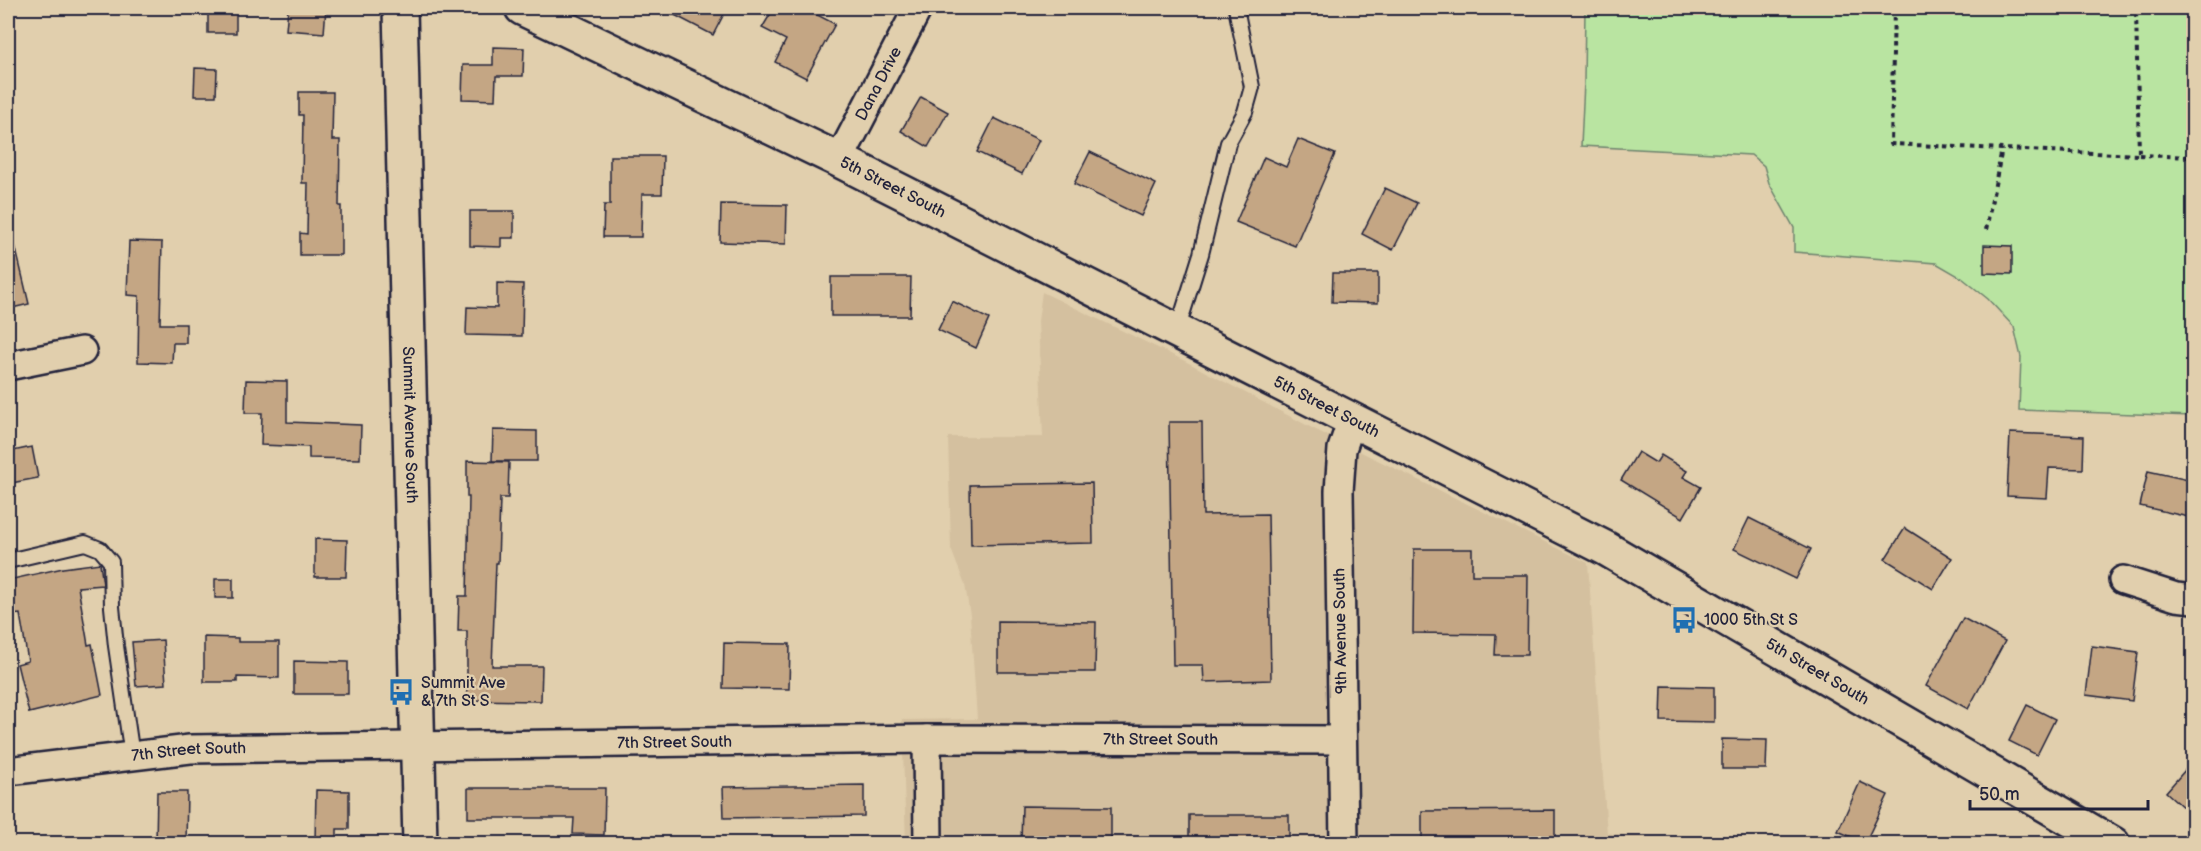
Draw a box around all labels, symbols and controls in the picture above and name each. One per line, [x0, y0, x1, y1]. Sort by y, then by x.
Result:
street label: Dana Drive [852, 43, 906, 124]
street label: 5th Street South [837, 153, 949, 222]
street label: Summit Avenue South [399, 346, 421, 504]
street label: 5th Street South [1270, 372, 1383, 442]
street label: 9th Avenue South [1330, 568, 1352, 694]
bus stop icon: 1000 5th St S [1669, 605, 1699, 635]
place label: 1000 5th St S [1704, 611, 1798, 630]
street label: 5th Street South [1762, 634, 1872, 709]
place label: Summit Ave & 7th St S [421, 674, 506, 711]
bus stop icon: Summit Ave & 7th St S [386, 677, 416, 707]
street label: 7th Street South [1103, 730, 1218, 749]
street label: 7th Street South [617, 732, 732, 753]
street label: 7th Street South [130, 739, 246, 765]
scale bar [1970, 773, 2148, 811]
text: 50 m [1979, 784, 2020, 805]

